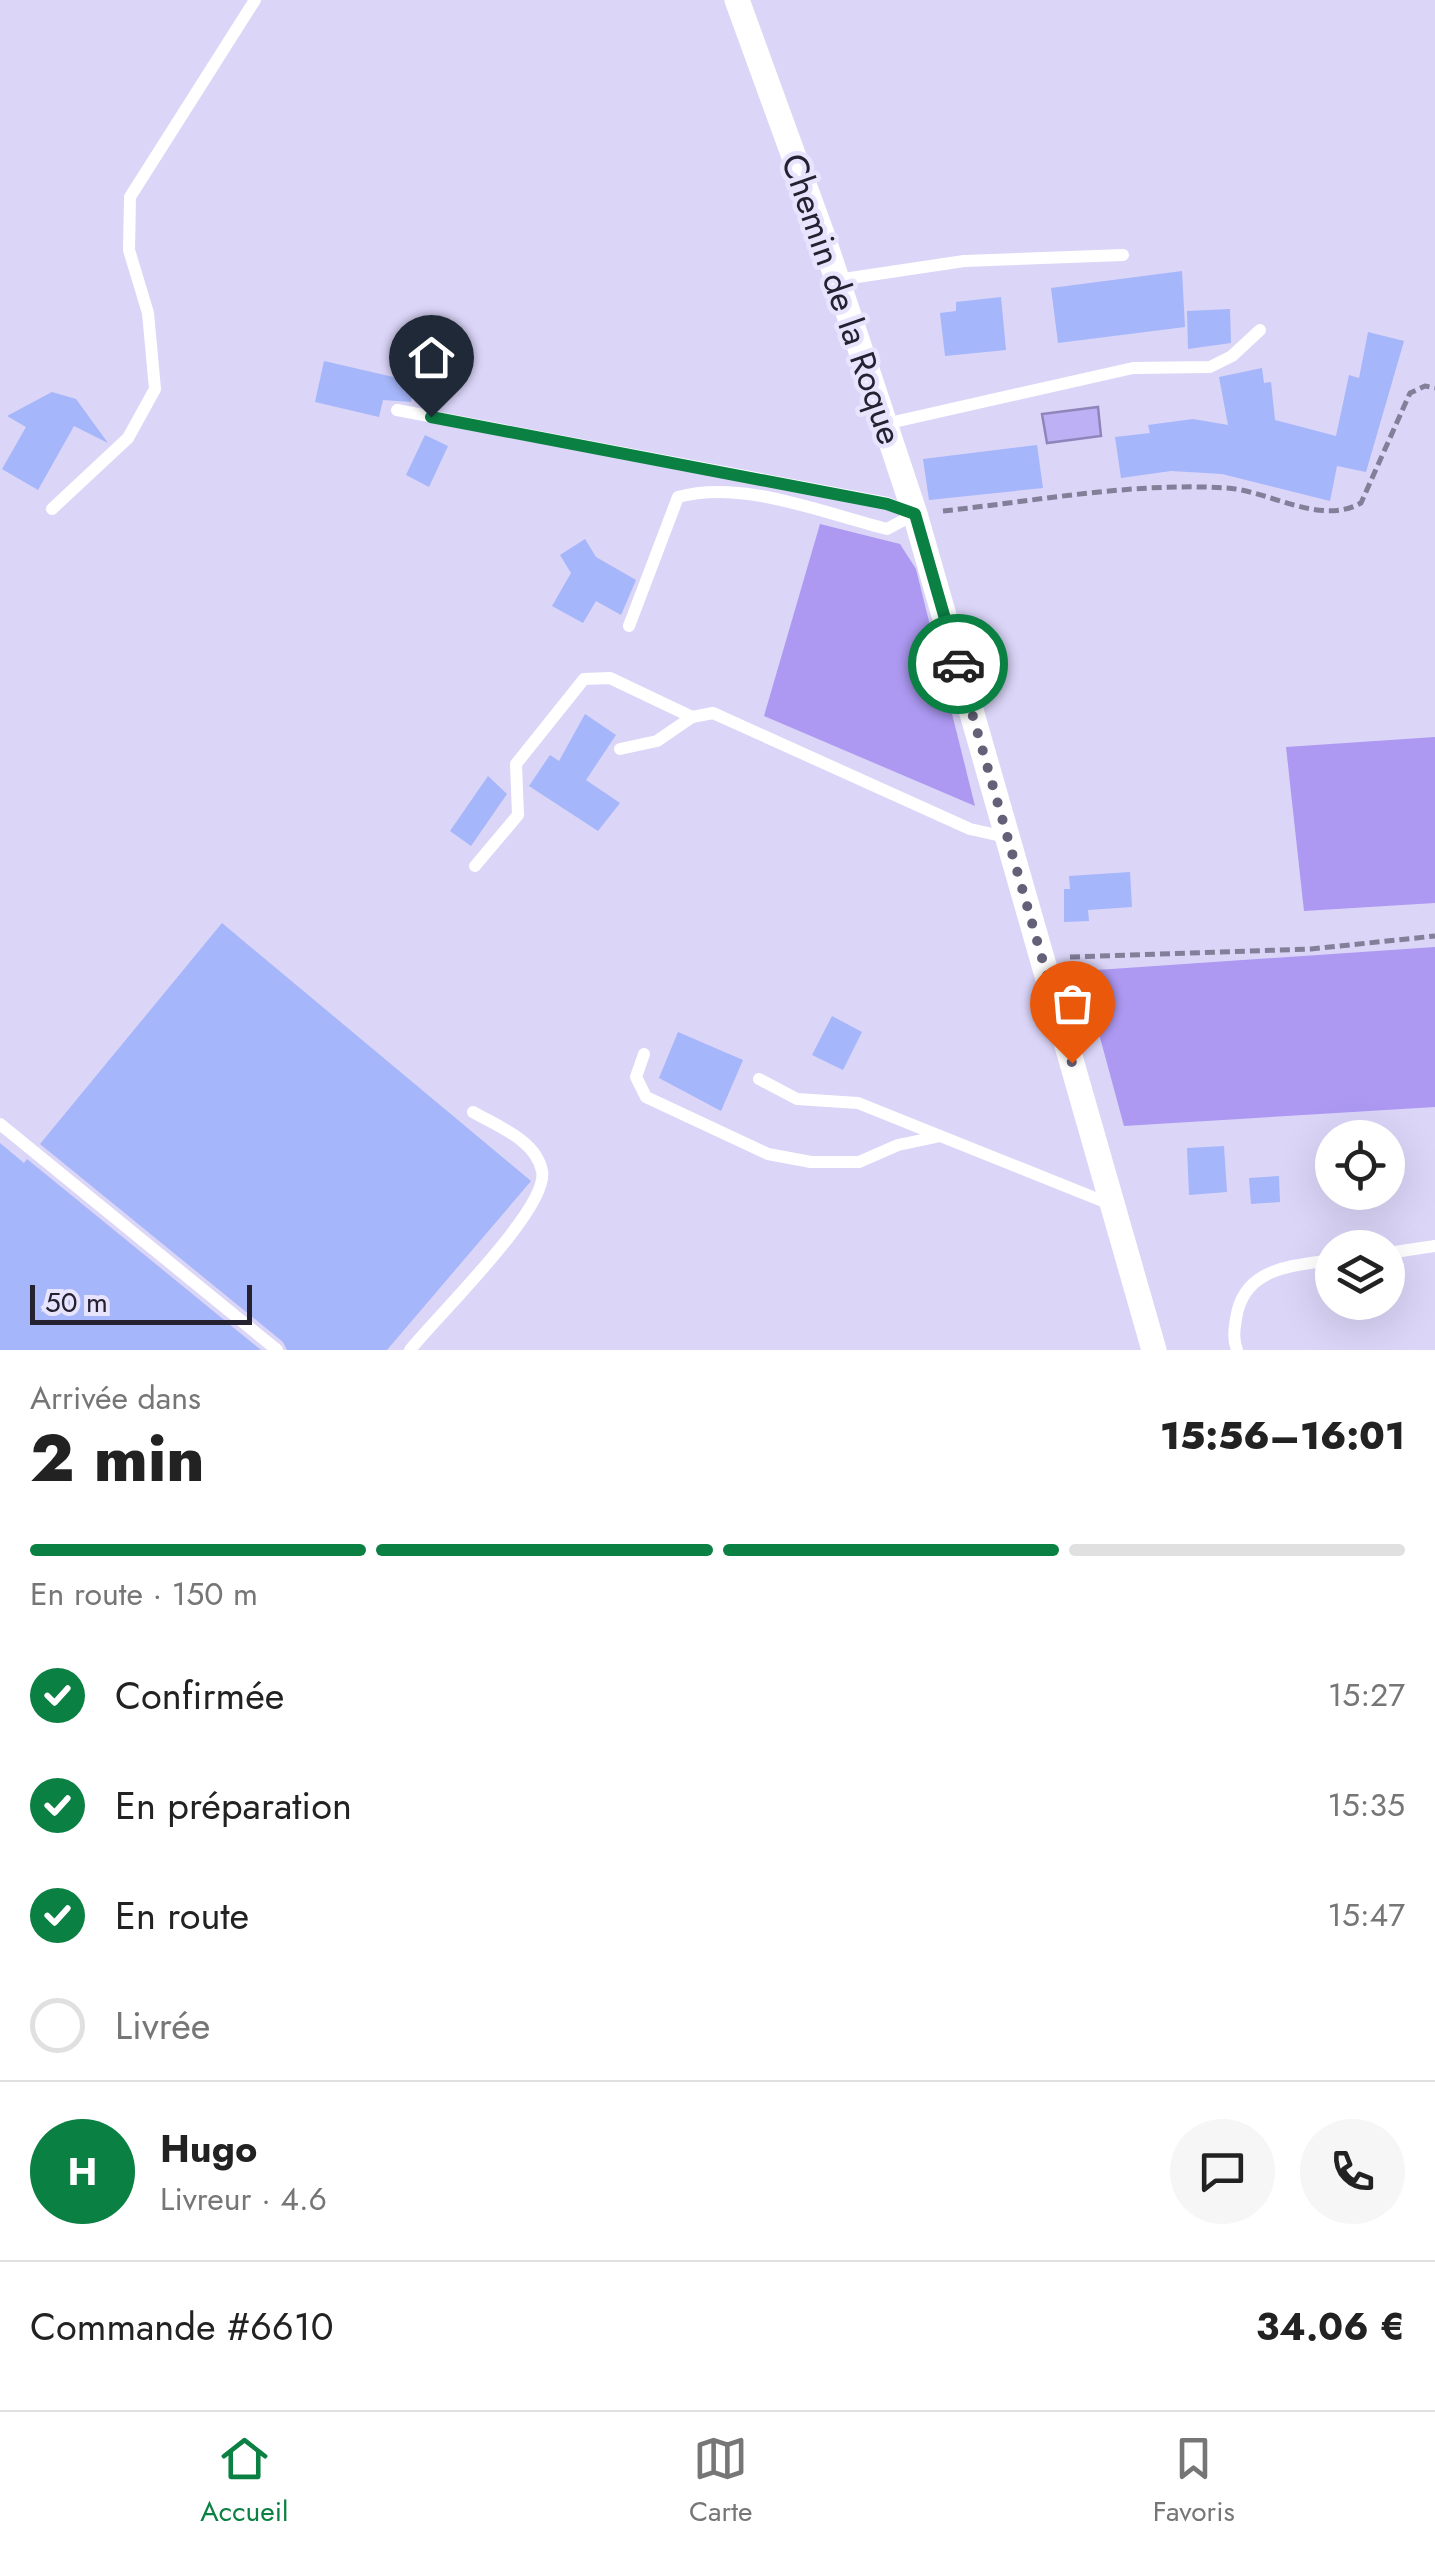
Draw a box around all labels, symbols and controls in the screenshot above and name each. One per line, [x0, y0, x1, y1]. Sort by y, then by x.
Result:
street label: Chemin de la Roque [769, 147, 915, 451]
pin [389, 315, 474, 418]
icon: home [404, 330, 459, 385]
courier [908, 614, 1008, 714]
icon: car [931, 637, 986, 692]
pin [1030, 961, 1115, 1064]
icon: bag [1045, 976, 1100, 1031]
map controls [1315, 1120, 1405, 1320]
button: locate [1315, 1120, 1405, 1210]
button: layers [1315, 1230, 1405, 1320]
scale bar [30, 1280, 252, 1324]
text: 50 m [45, 1282, 108, 1323]
text: Arrivée dans [30, 1375, 201, 1421]
text: 15:56–16:01 [1160, 1408, 1405, 1463]
text: 2 min [30, 1411, 205, 1505]
text: En route · 150 m [30, 1571, 258, 1617]
icon: check [30, 1668, 85, 1723]
text: Confirmée [115, 1668, 284, 1723]
text: 15:27 [1328, 1672, 1405, 1718]
icon: check [30, 1778, 85, 1833]
text: En préparation [115, 1778, 352, 1833]
text: 15:35 [1327, 1782, 1405, 1828]
icon: check [30, 1888, 85, 1943]
text: En route [115, 1888, 249, 1943]
text: 15:47 [1327, 1892, 1405, 1938]
text: Livrée [115, 1998, 210, 2053]
button: chat [1170, 2119, 1275, 2224]
button: phone [1300, 2119, 1405, 2224]
text: Hugo [160, 2121, 257, 2176]
text: H [68, 2144, 97, 2199]
text: Livreur · 4.6 [160, 2176, 327, 2222]
text: Commande #6610 [30, 2299, 334, 2354]
text: 34.06 € [1256, 2299, 1405, 2354]
tab: Accueil [200, 2431, 288, 2532]
tab: Carte [689, 2431, 752, 2532]
tab: Favoris [1153, 2431, 1235, 2532]

